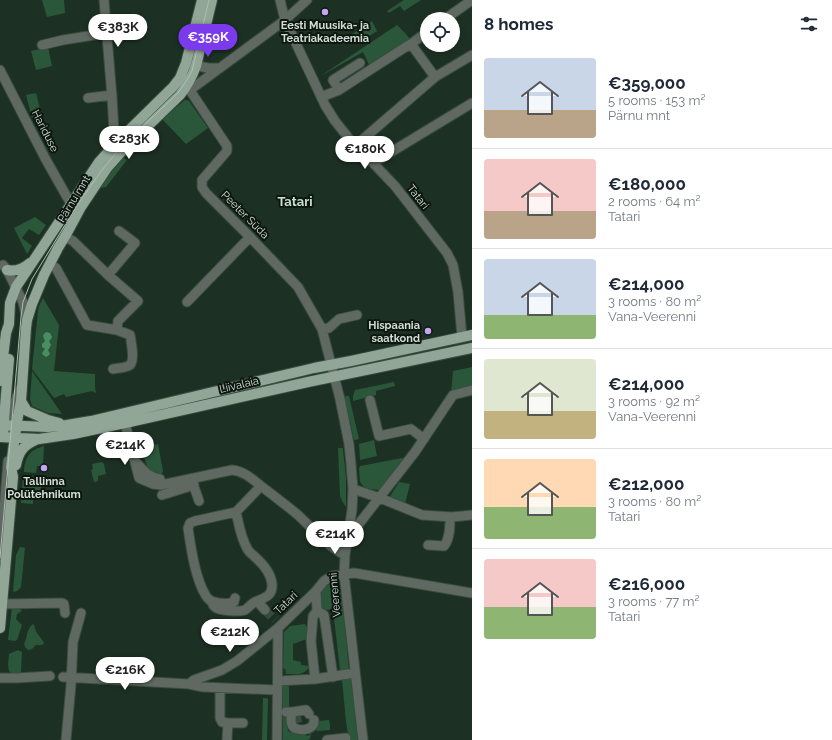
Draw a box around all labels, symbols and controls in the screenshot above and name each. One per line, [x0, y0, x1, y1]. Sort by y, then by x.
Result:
marker: Eesti Muusika- ja Teatriakadeemia [320, 7, 330, 17]
map controls [420, 12, 460, 52]
button: locate [420, 12, 460, 52]
icon: filters [798, 13, 820, 35]
pin: €383K [90, 14, 146, 48]
text: 8 homes [484, 14, 553, 34]
text: €383K [97, 19, 139, 34]
place label: Eesti Muusika- ja Teatriakadeemia [281, 19, 369, 45]
pin: €359K [180, 24, 236, 58]
text: €359K [187, 29, 229, 44]
text: €359,000 [608, 73, 686, 93]
icon: home [516, 74, 564, 122]
text: 5 rooms · 153 m² [608, 93, 705, 108]
street label: Hariduse [29, 108, 61, 155]
text: Pärnu mnt [608, 108, 670, 123]
pin: €283K [101, 126, 157, 160]
text: €283K [108, 131, 150, 146]
pin: €180K [337, 136, 393, 170]
text: €180K [344, 141, 386, 156]
street label: Pärnu mnt [55, 173, 93, 225]
text: €180,000 [608, 174, 686, 194]
icon: home [516, 175, 564, 223]
street label: Tatari [404, 182, 432, 212]
street label: Peeter Süda [218, 188, 272, 242]
district label: Tatari [277, 194, 313, 209]
text: 2 rooms · 64 m² [608, 194, 700, 209]
text: Tatari [608, 209, 640, 224]
text: €214,000 [608, 274, 685, 294]
icon: home [516, 275, 564, 323]
text: 3 rooms · 80 m² [608, 294, 701, 309]
text: Vana-Veerenni [608, 309, 696, 324]
place label: Hispaania saatkond [368, 319, 420, 345]
marker: Hispaania saatkond [423, 326, 433, 336]
street label: Liivalaia [218, 374, 260, 396]
text: €214,000 [608, 374, 685, 394]
icon: home [516, 375, 564, 423]
text: 3 rooms · 92 m² [608, 394, 700, 409]
text: Vana-Veerenni [608, 409, 696, 424]
pin: €214K [97, 432, 153, 466]
text: €214K [105, 437, 145, 452]
marker: Tallinna Polütehnikum [39, 463, 49, 473]
text: €212,000 [608, 474, 684, 494]
place label: Tallinna Polütehnikum [7, 475, 81, 501]
icon: home [516, 475, 564, 523]
text: 3 rooms · 80 m² [608, 494, 701, 509]
text: Tatari [608, 509, 640, 524]
pin: €214K [307, 521, 363, 555]
text: €214K [315, 526, 355, 541]
street label: Veerenni [327, 572, 343, 618]
text: €216,000 [608, 574, 685, 594]
icon: home [516, 575, 564, 623]
street label: Tatari [272, 589, 300, 617]
text: 3 rooms · 77 m² [608, 594, 700, 609]
text: Tatari [608, 609, 640, 624]
pin: €212K [202, 619, 258, 653]
text: €212K [210, 624, 250, 639]
pin: €216K [97, 657, 153, 691]
text: €216K [105, 662, 145, 677]

